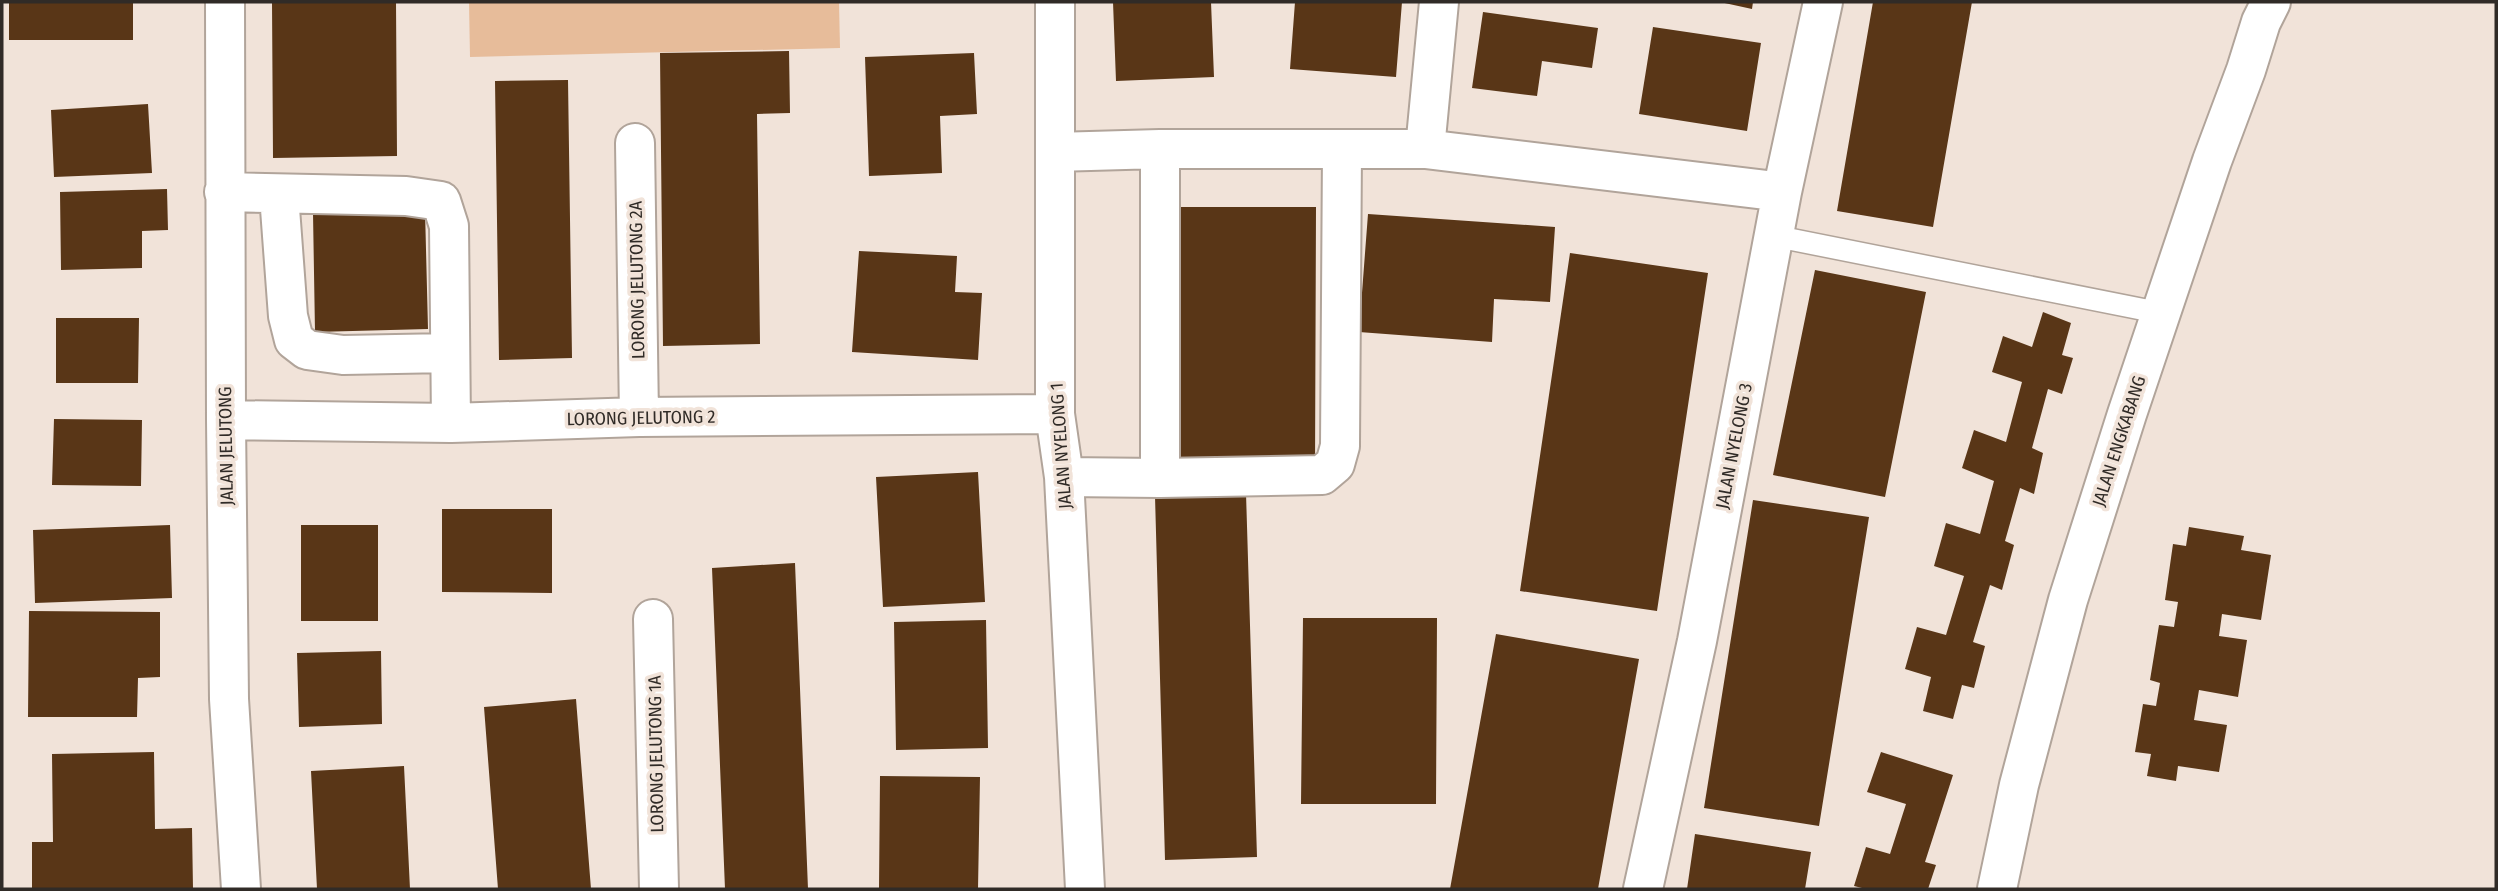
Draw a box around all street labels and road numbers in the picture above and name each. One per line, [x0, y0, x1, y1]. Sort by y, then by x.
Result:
street label: LORONG JELUTONG 2A [625, 200, 649, 359]
street label: JALAN ENGKABANG [2088, 373, 2150, 509]
street label: JALAN NYELONG 3 [1711, 381, 1757, 511]
street label: JALAN NYELONG 1 [1046, 382, 1076, 510]
street label: JALAN JELUTONG [214, 386, 238, 506]
street label: LORONG JELUTONG 2 [566, 406, 716, 430]
street label: LORONG JELUTONG 1A [644, 675, 668, 833]

